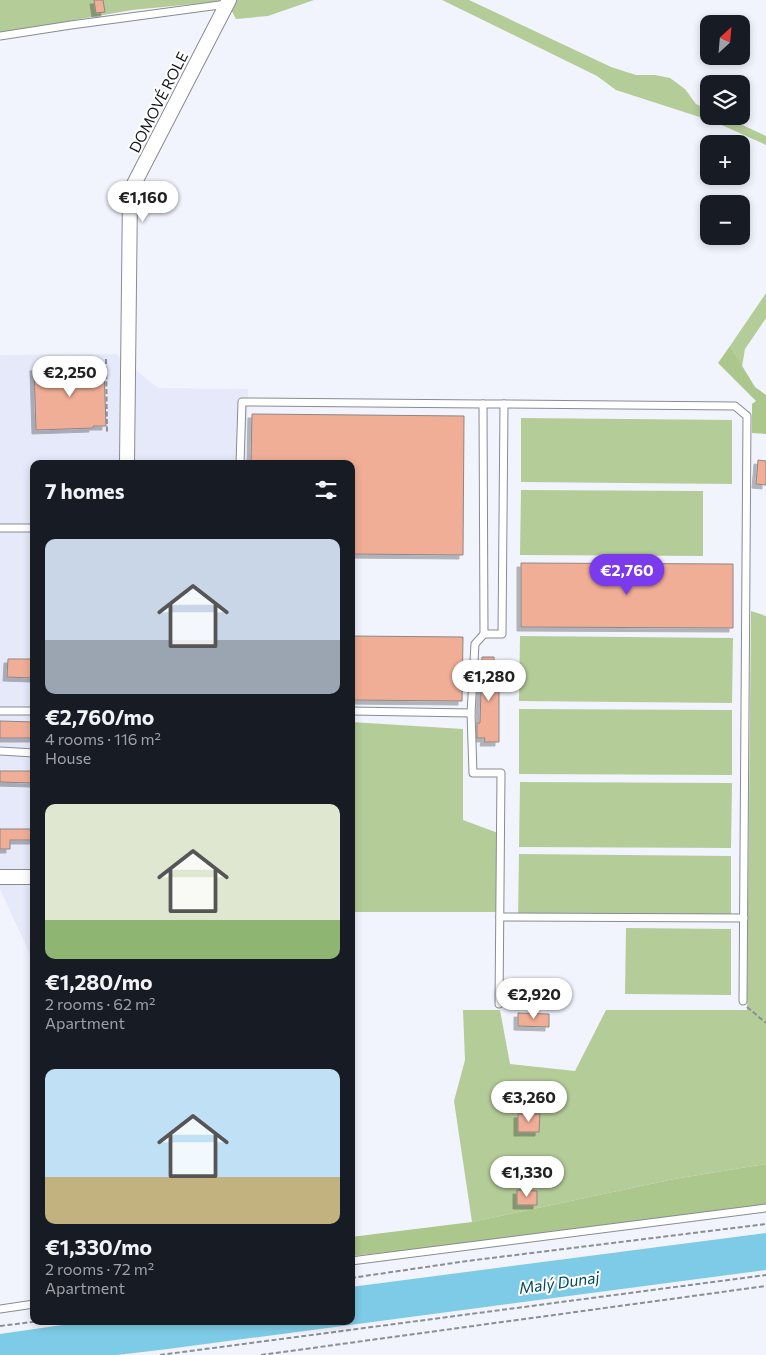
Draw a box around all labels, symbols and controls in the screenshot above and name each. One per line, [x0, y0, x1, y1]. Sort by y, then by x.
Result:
north arrow [700, 15, 750, 65]
map controls [700, 15, 750, 245]
street label: DOMOVÉ ROLE [124, 48, 191, 155]
button: layers [700, 75, 750, 125]
button: + [700, 135, 750, 185]
pin: €1,160 [102, 180, 184, 223]
text: €1,160 [118, 187, 168, 206]
button: − [700, 195, 750, 245]
pin: €2,250 [29, 356, 111, 398]
text: €2,250 [43, 362, 97, 381]
icon: filters [312, 476, 340, 504]
text: 7 homes [45, 478, 124, 503]
pin: €2,760 [586, 554, 668, 596]
text: €2,760 [600, 560, 654, 579]
icon: home [148, 571, 238, 661]
pin: €1,280 [448, 660, 530, 702]
text: €1,280 [463, 666, 515, 685]
text: €2,760/mo [45, 704, 154, 729]
text: 4 rooms · 116 m² [45, 729, 161, 748]
text: House [45, 748, 91, 767]
icon: home [148, 836, 238, 926]
text: €1,280/mo [45, 969, 153, 994]
pin: €2,920 [493, 978, 575, 1020]
text: €2,920 [507, 984, 561, 1003]
text: 2 rooms · 62 m² [45, 994, 155, 1013]
text: Apartment [45, 1013, 125, 1032]
pin: €3,260 [488, 1080, 570, 1123]
text: €3,260 [502, 1087, 556, 1106]
icon: home [148, 1101, 238, 1191]
pin: €1,330 [486, 1156, 568, 1198]
text: €1,330 [501, 1162, 553, 1181]
text: €1,330/mo [45, 1234, 152, 1259]
text: 2 rooms · 72 m² [45, 1259, 154, 1278]
water label: Malý Dunaj [517, 1267, 601, 1297]
text: Apartment [45, 1278, 125, 1297]

